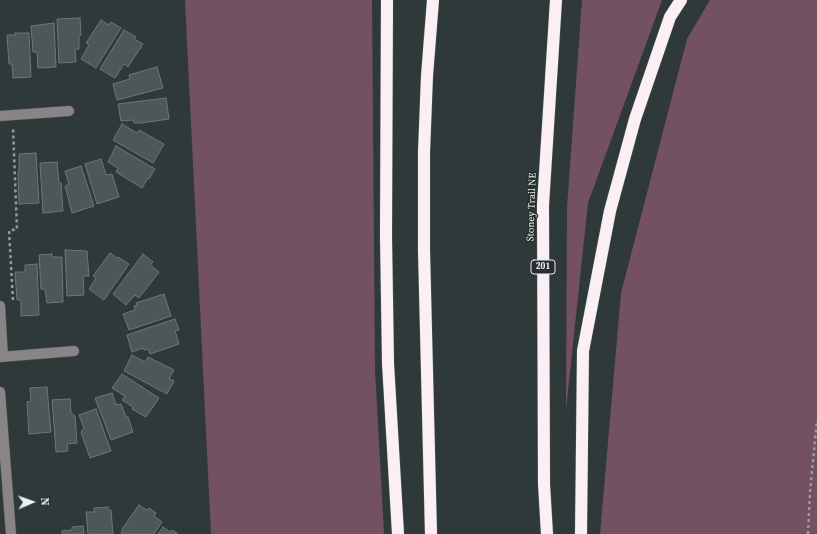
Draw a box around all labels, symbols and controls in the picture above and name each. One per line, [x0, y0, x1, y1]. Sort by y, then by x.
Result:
street label: Stoney Trail NE [525, 172, 539, 242]
road number: 201 [531, 260, 555, 274]
north arrow [12, 482, 52, 522]
text: N [37, 497, 52, 506]

